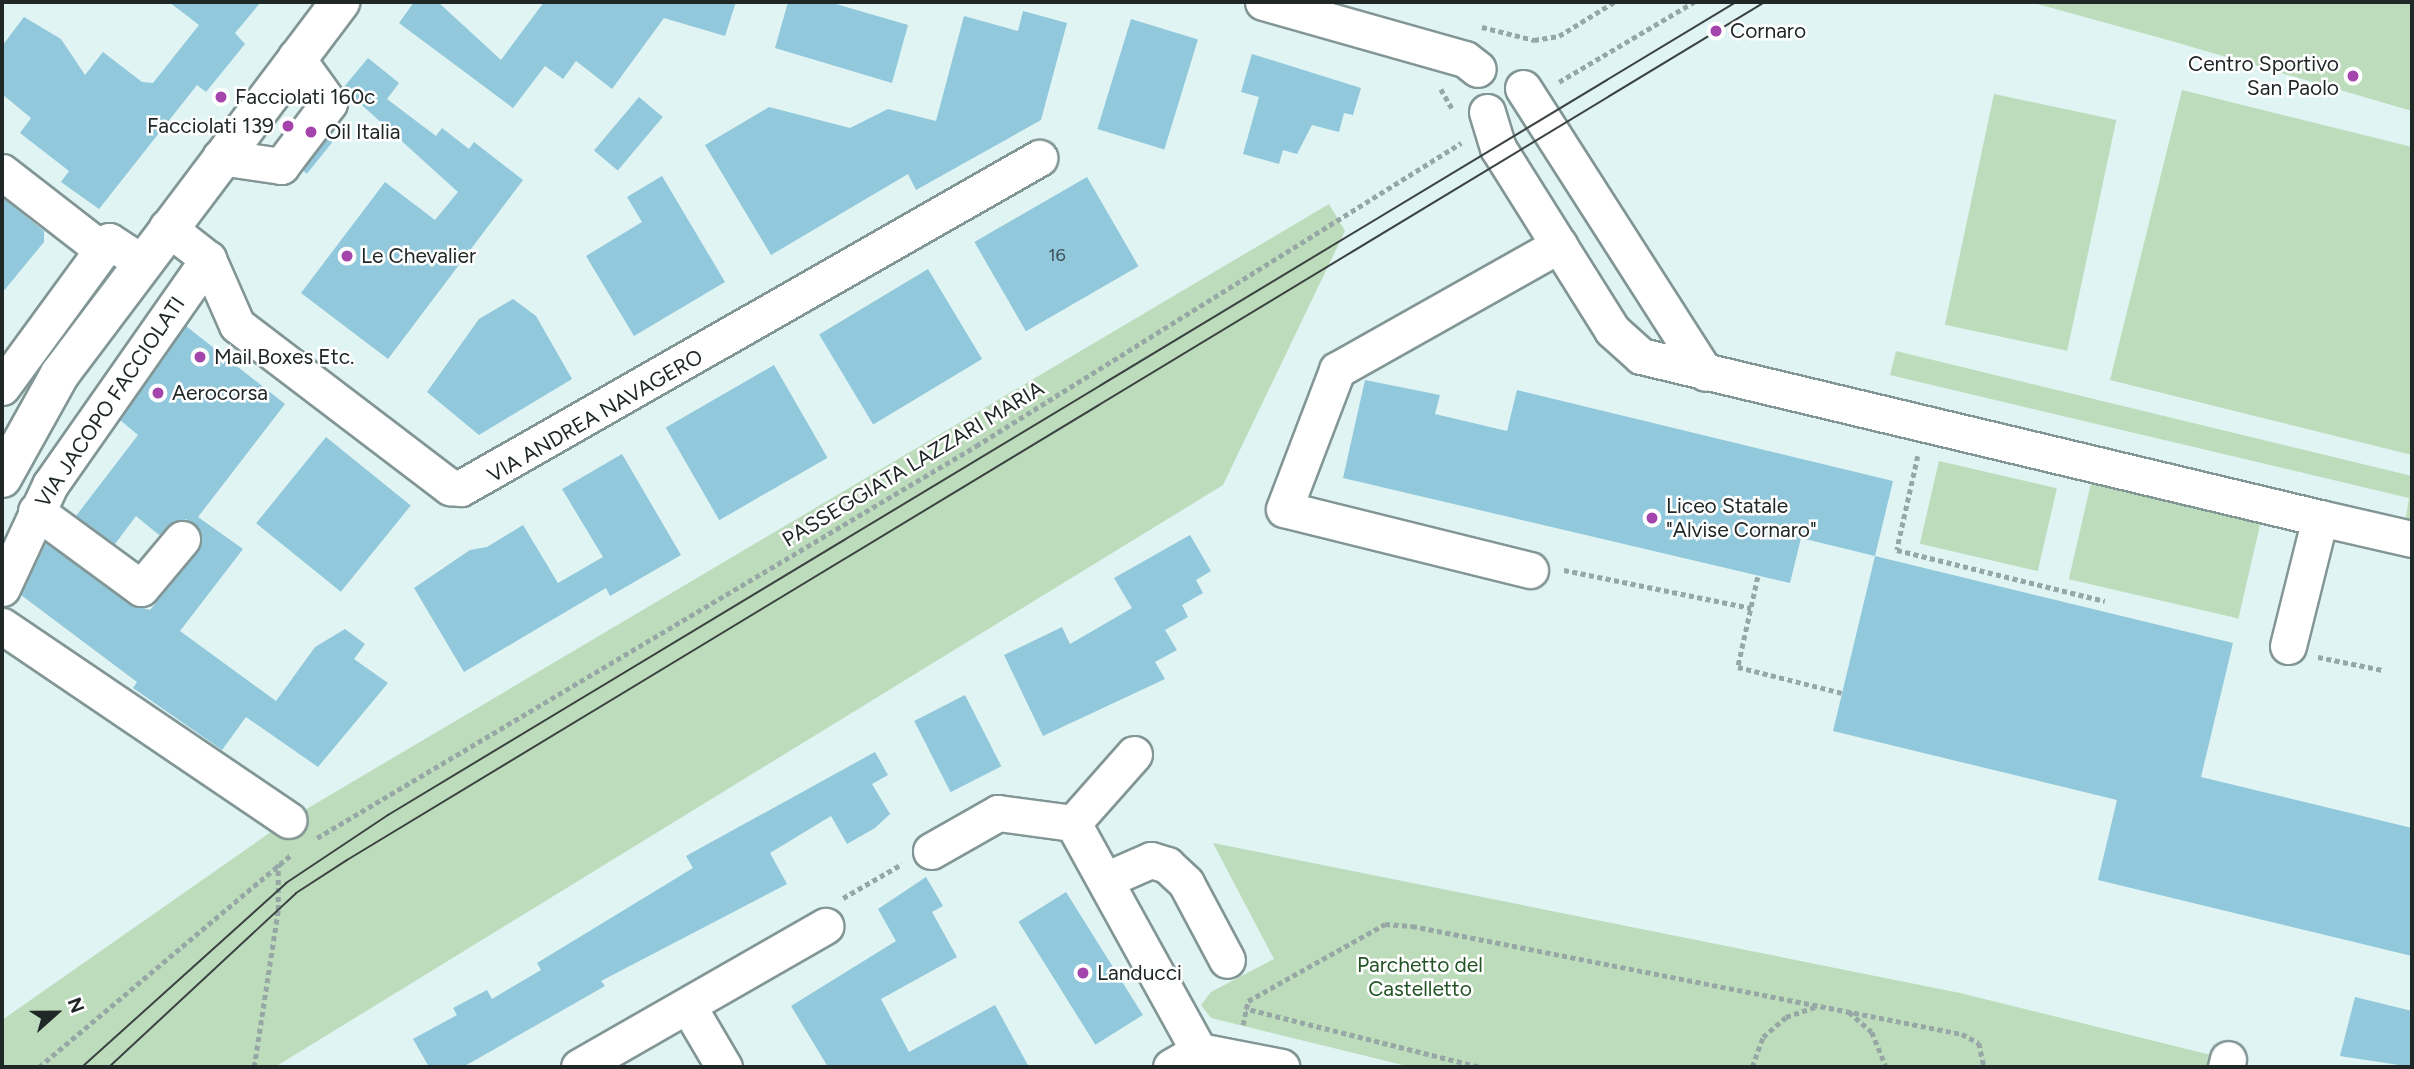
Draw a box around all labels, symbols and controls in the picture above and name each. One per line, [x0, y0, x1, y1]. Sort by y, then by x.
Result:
place label: Cornaro [1730, 18, 1806, 44]
marker: Cornaro [1708, 23, 1724, 39]
place label: Centro Sportivo San Paolo [2188, 51, 2339, 101]
marker: Centro Sportivo San Paolo [2345, 68, 2361, 84]
place label: Facciolati 160c [235, 84, 375, 110]
marker: Facciolati 160c [213, 89, 229, 105]
place label: Facciolati 139 [147, 113, 274, 139]
marker: Facciolati 139 [280, 118, 296, 134]
place label: Oil Italia [325, 119, 400, 145]
marker: Oil Italia [303, 124, 319, 140]
place label: Le Chevalier [361, 243, 476, 269]
house number: 16 [1048, 244, 1066, 266]
marker: Le Chevalier [339, 248, 355, 264]
street label: VIA JACOPO FACCIOLATI [30, 292, 190, 512]
place label: Mail Boxes Etc. [214, 344, 354, 370]
street label: VIA ANDREA NAVAGERO [483, 344, 707, 488]
marker: Mail Boxes Etc. [192, 349, 208, 365]
street label: PASSEGGIATA LAZZARI MARIA [778, 376, 1048, 552]
place label: Aerocorsa [172, 380, 268, 406]
marker: Aerocorsa [150, 385, 166, 401]
place label: Liceo Statale "Alvise Cornaro" [1666, 493, 1817, 543]
marker: Liceo Statale "Alvise Cornaro" [1644, 510, 1660, 526]
park label: Parchetto del Castelletto [1357, 952, 1483, 1002]
place label: Landucci [1097, 960, 1182, 986]
marker: Landucci [1075, 965, 1091, 981]
north arrow [21, 978, 91, 1048]
text: N [63, 994, 89, 1016]

